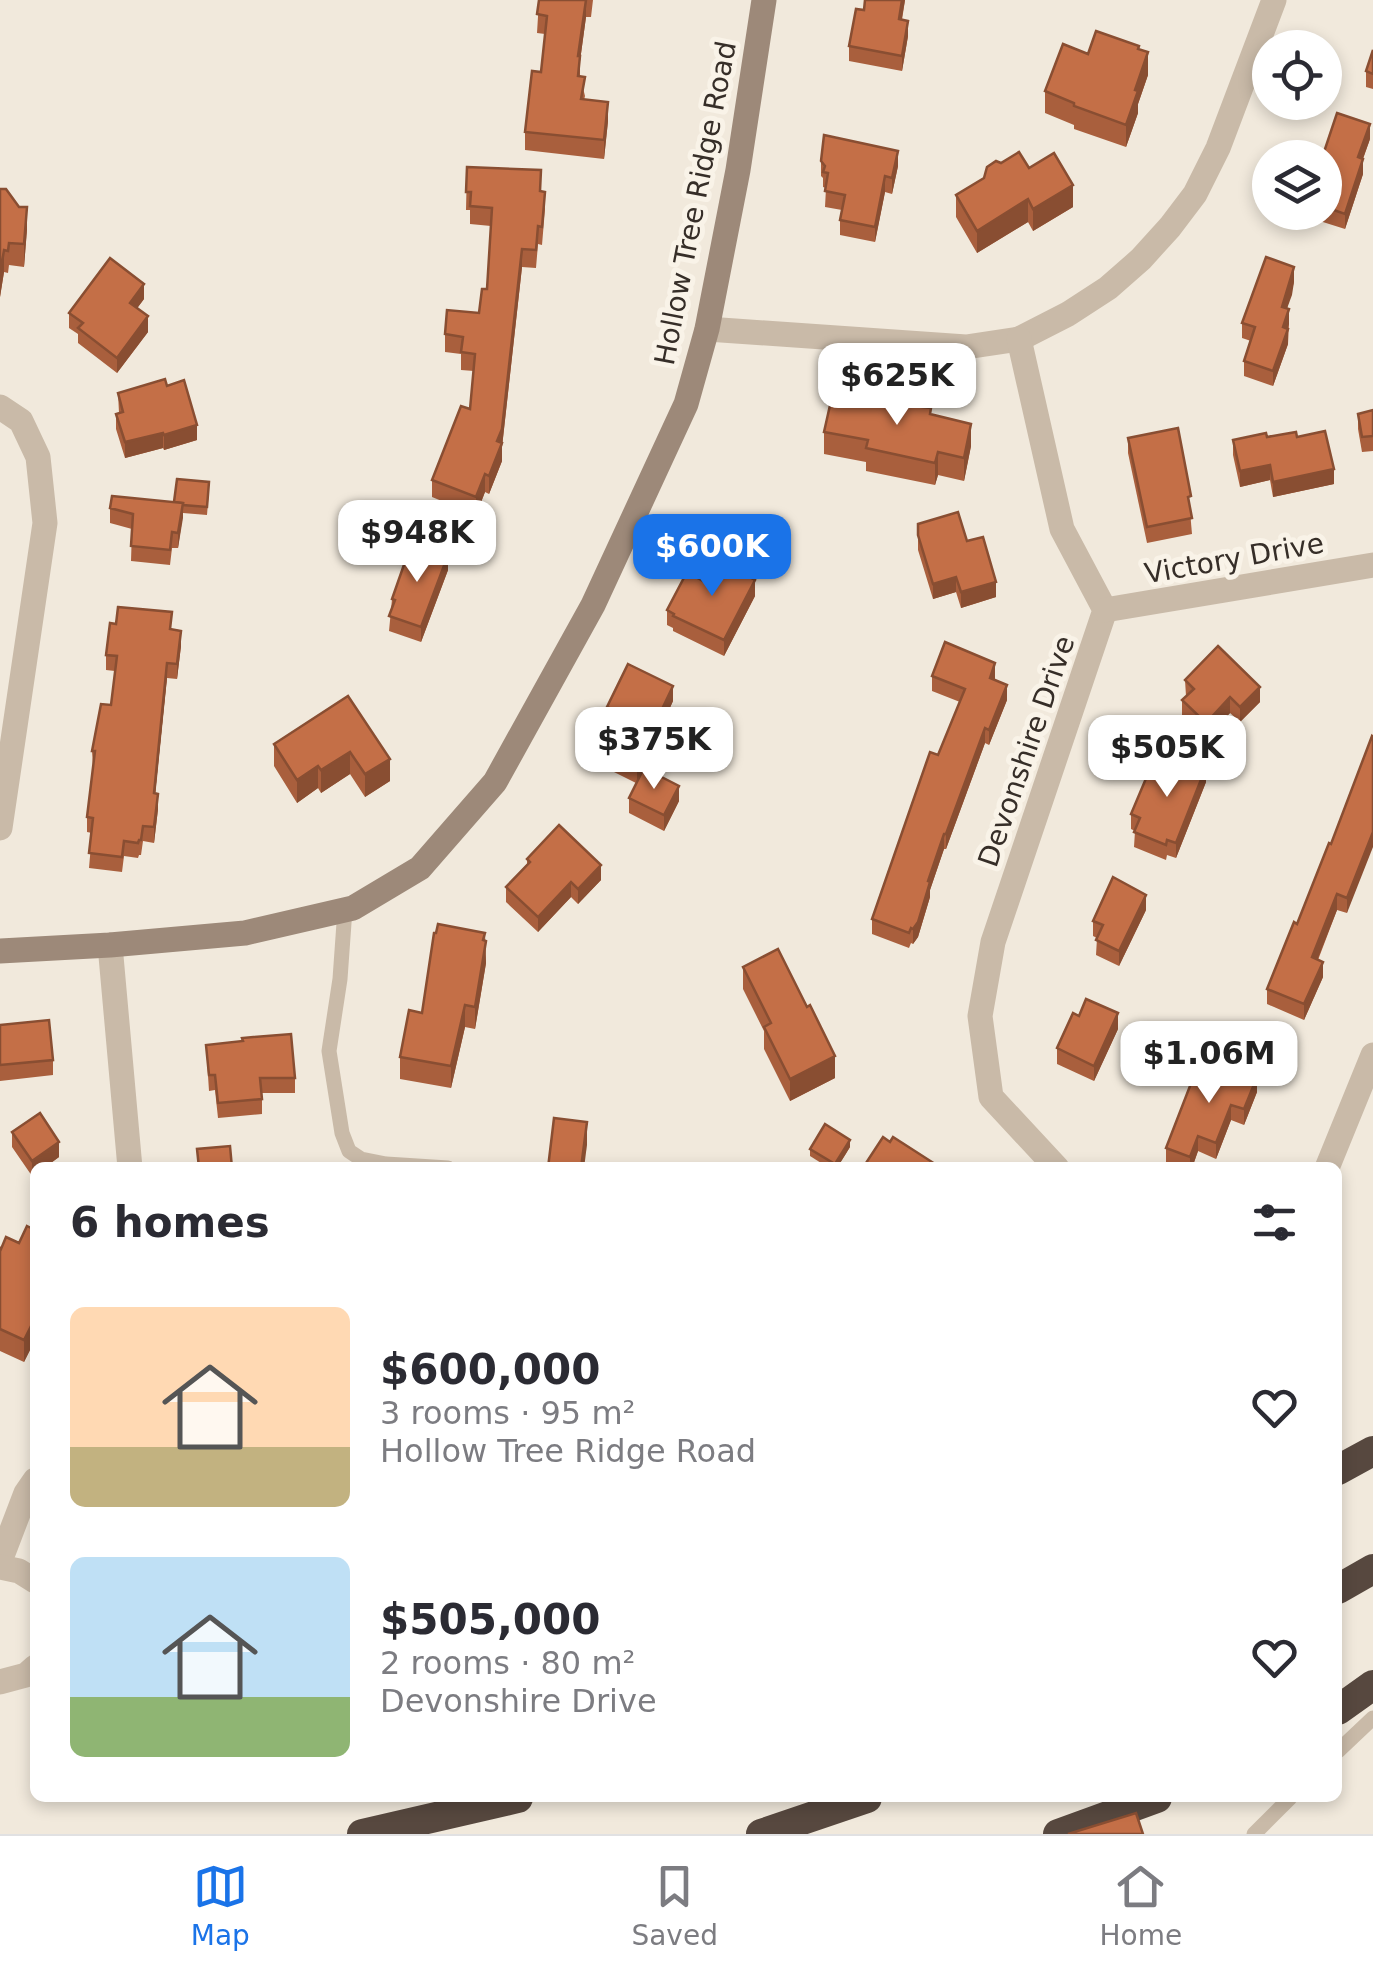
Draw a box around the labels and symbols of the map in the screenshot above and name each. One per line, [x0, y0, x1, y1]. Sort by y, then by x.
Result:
street label: Hollow Tree Ridge Road [648, 38, 743, 368]
pin: $625K [827, 343, 967, 428]
pin: $948K [347, 500, 487, 585]
pin: $600K [642, 514, 782, 599]
street label: Victory Drive [1142, 526, 1326, 590]
street label: Devonshire Drive [971, 631, 1081, 871]
pin: $375K [584, 707, 724, 792]
pin: $505K [1097, 715, 1237, 800]
pin: $1.06M [1128, 1021, 1290, 1106]

